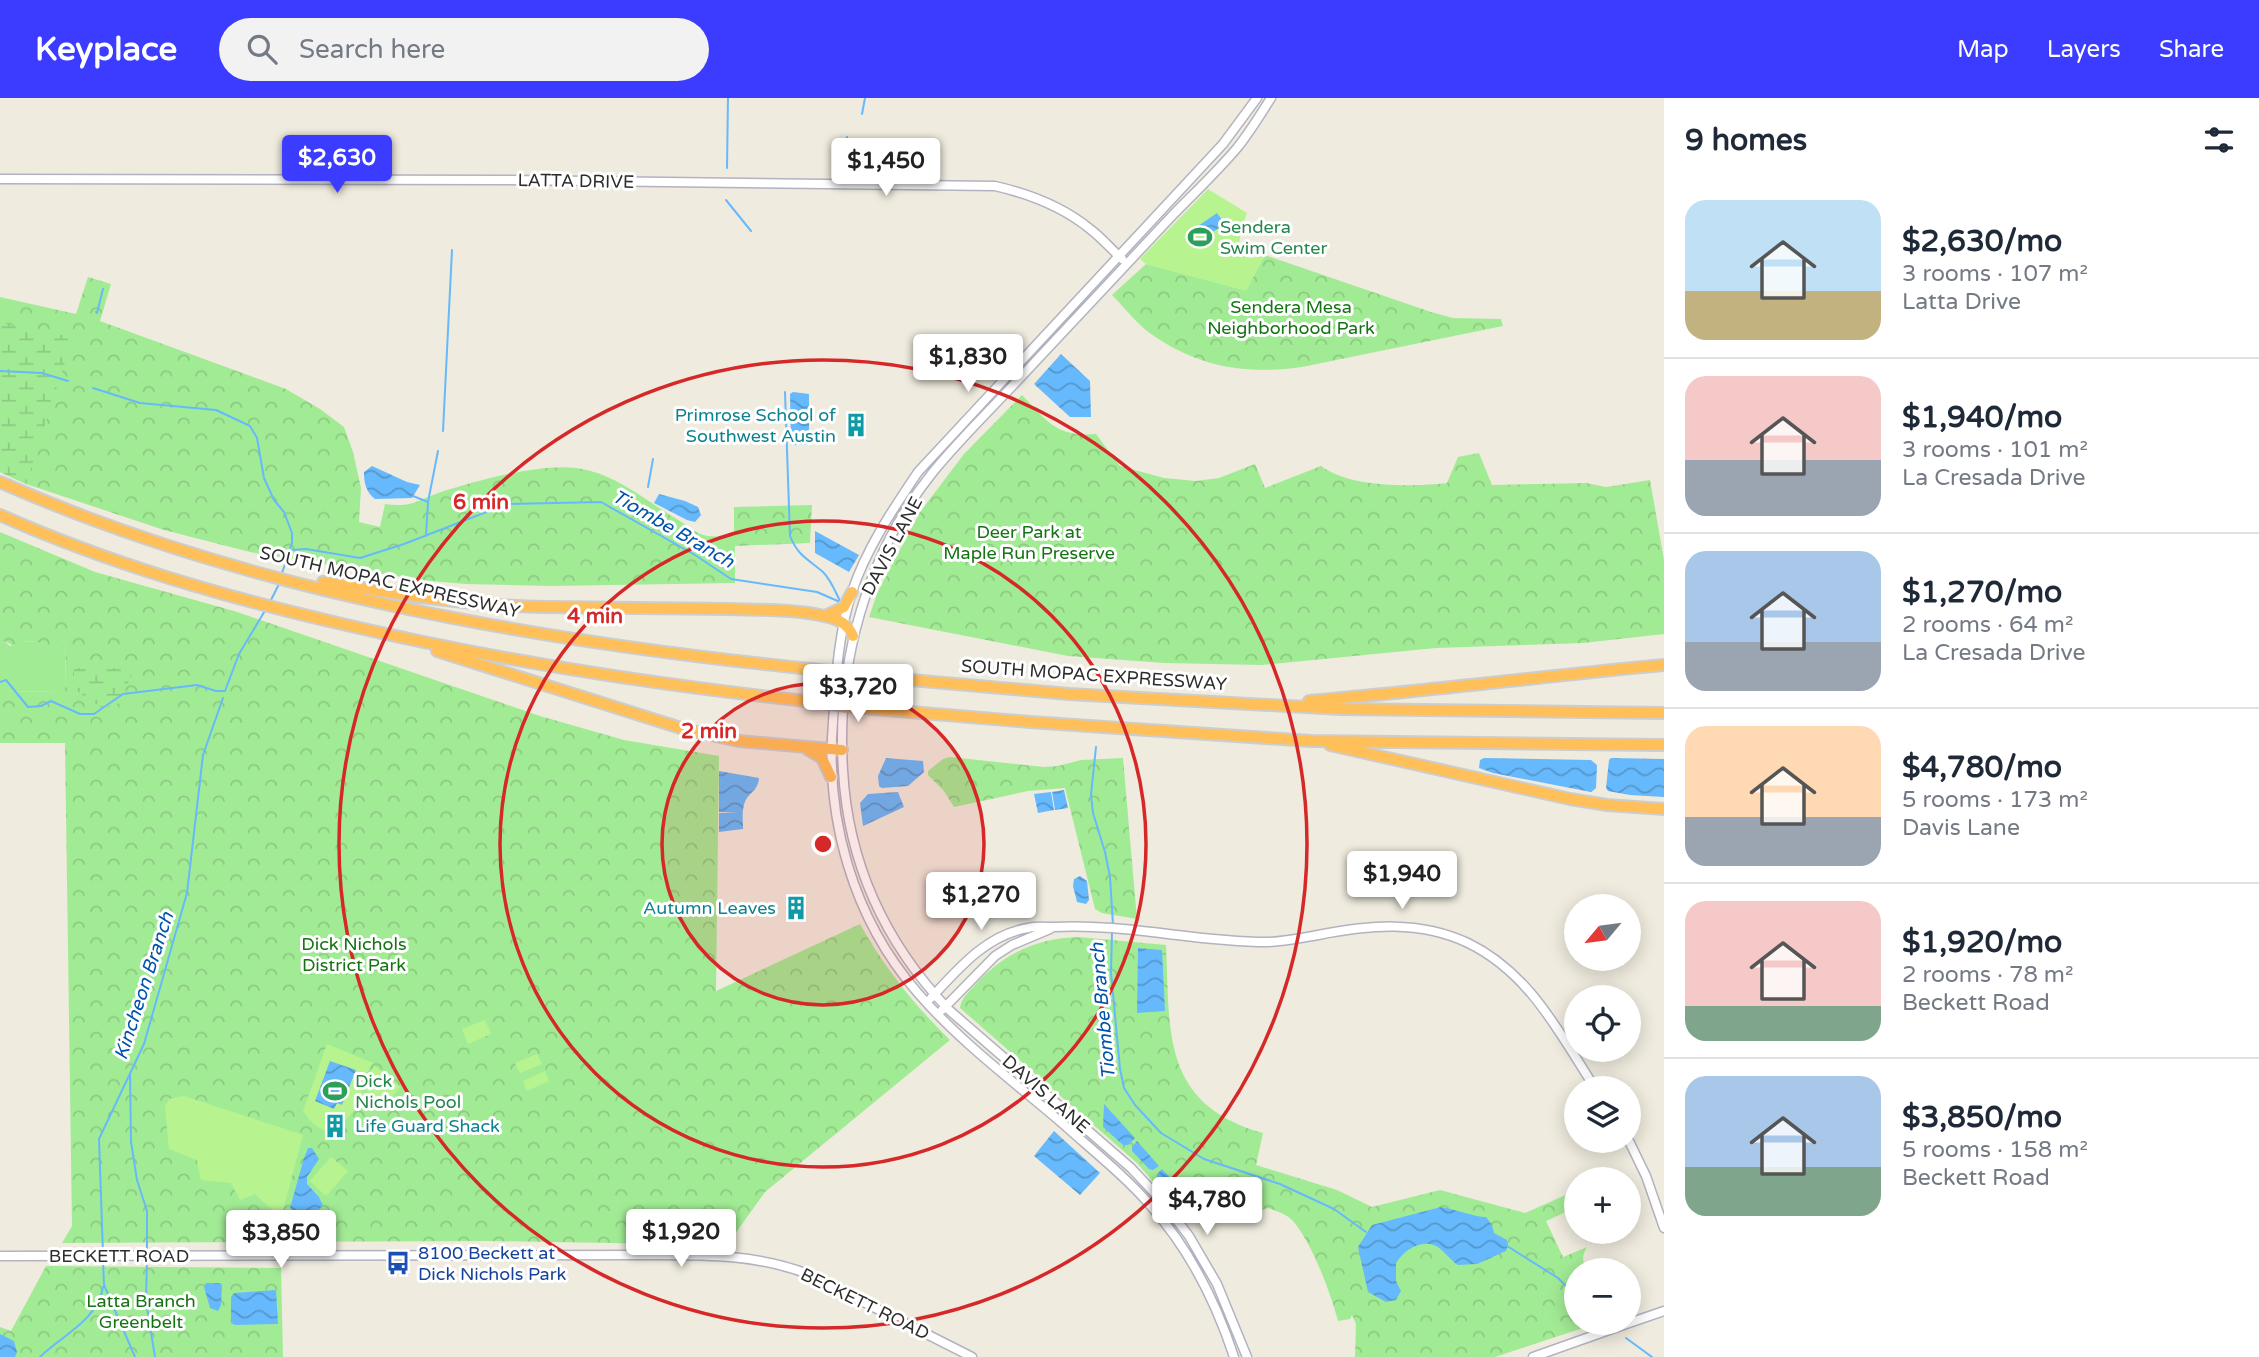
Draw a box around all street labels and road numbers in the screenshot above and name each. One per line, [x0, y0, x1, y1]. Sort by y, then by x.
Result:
street label: LATTA DRIVE [517, 169, 635, 193]
street label: DAVIS LANE [857, 493, 927, 599]
street label: SOUTH MOPAC EXPRESSWAY [258, 541, 523, 623]
street label: SOUTH MOPAC EXPRESSWAY [960, 655, 1228, 695]
street label: DAVIS LANE [998, 1050, 1094, 1138]
street label: BECKETT ROAD [49, 1245, 189, 1267]
street label: BECKETT ROAD [797, 1263, 933, 1345]

